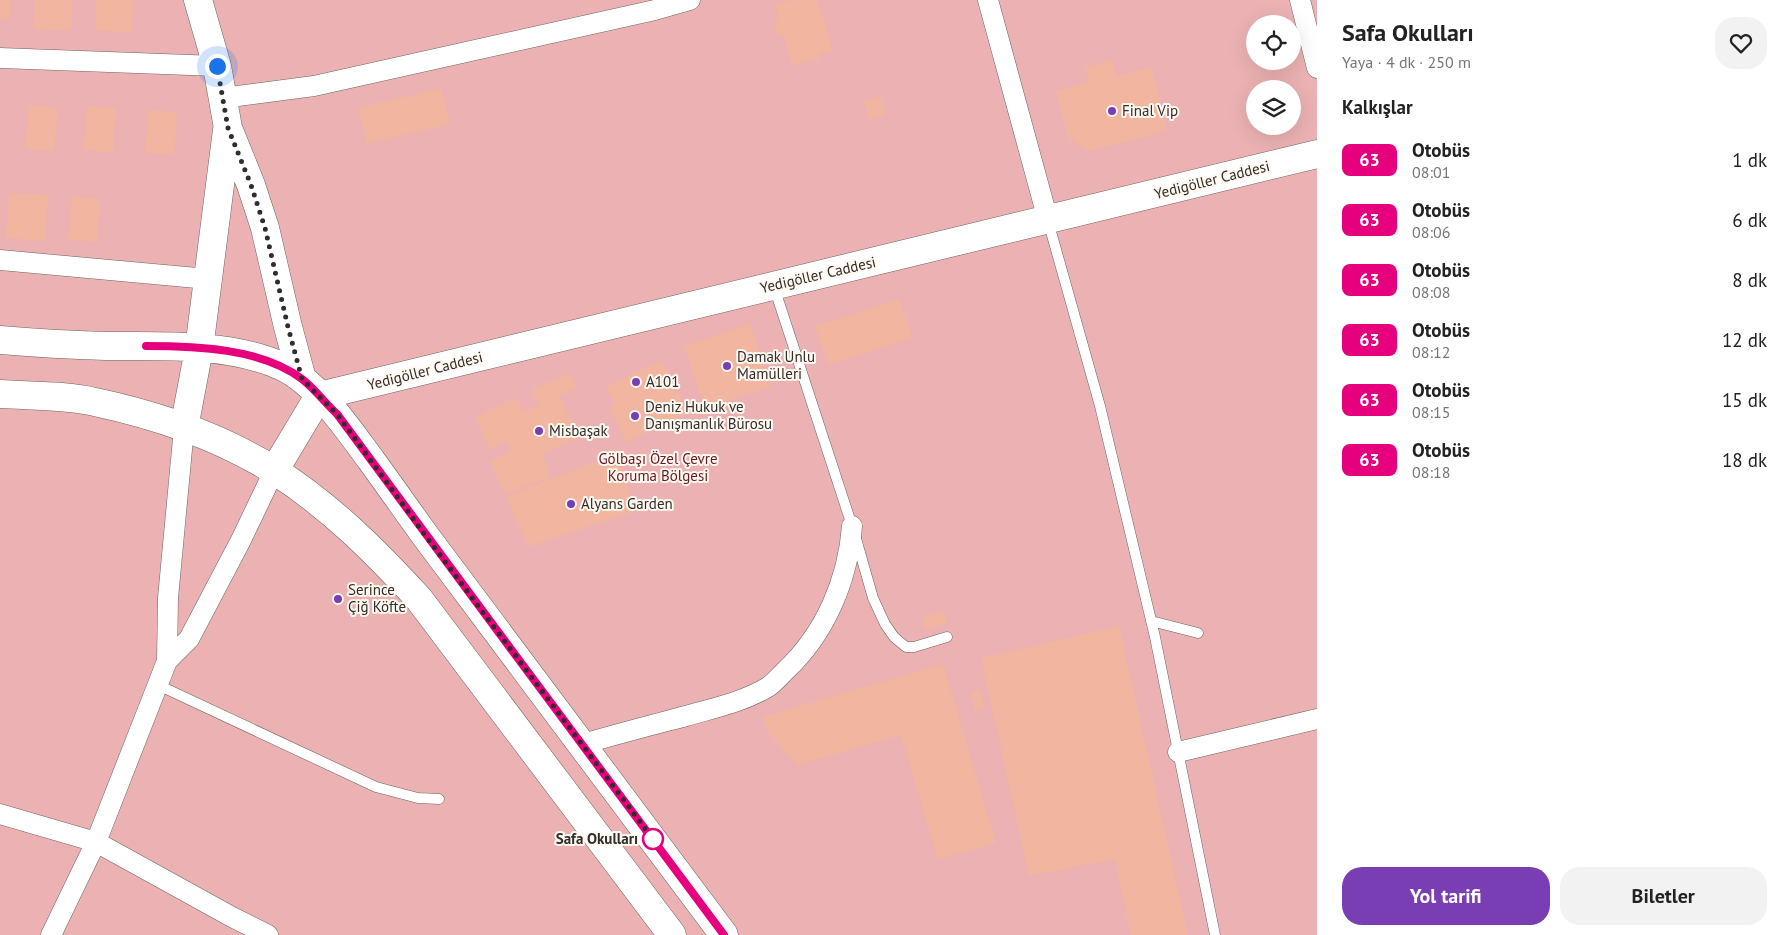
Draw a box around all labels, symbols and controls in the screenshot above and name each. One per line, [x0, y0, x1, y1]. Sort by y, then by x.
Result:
map controls [1246, 15, 1301, 135]
button: locate [1246, 15, 1301, 70]
text: Safa Okulları [1342, 17, 1474, 48]
button: heart [1715, 17, 1767, 69]
text: Yaya · 4 dk · 250 m [1342, 52, 1471, 72]
your location [205, 54, 230, 79]
button: layers [1246, 80, 1301, 135]
text: Kalkışlar [1342, 95, 1413, 119]
place label: Final Vip [1122, 101, 1178, 120]
marker: Final Vip [1106, 105, 1118, 117]
text: Otobüs [1412, 138, 1470, 162]
text: 63 [1359, 148, 1380, 171]
text: 1 dk [1732, 148, 1767, 172]
street label: Yedigöller Caddesi [1152, 156, 1272, 203]
text: 08:01 [1412, 162, 1450, 182]
text: Otobüs [1412, 198, 1470, 222]
text: 63 [1359, 208, 1380, 231]
text: 6 dk [1732, 208, 1767, 232]
text: 08:06 [1412, 222, 1450, 242]
street label: Yedigöller Caddesi [758, 252, 878, 297]
text: Otobüs [1412, 258, 1470, 282]
text: 63 [1359, 268, 1380, 291]
text: 8 dk [1732, 268, 1767, 292]
text: 08:08 [1412, 282, 1450, 302]
text: Otobüs [1412, 318, 1470, 342]
text: 63 [1359, 328, 1380, 351]
text: 12 dk [1722, 328, 1767, 352]
text: 08:12 [1412, 342, 1450, 362]
street label: Yedigöller Caddesi [365, 347, 485, 394]
place label: Damak Unlu Mamülleri [737, 347, 815, 383]
marker: Damak Unlu Mamülleri [721, 360, 733, 372]
place label: A101 [646, 372, 679, 391]
marker: A101 [630, 376, 642, 388]
text: Otobüs [1412, 378, 1470, 402]
text: 63 [1359, 388, 1380, 411]
text: 15 dk [1722, 388, 1767, 412]
place label: Deniz Hukuk ve Danışmanlık Bürosu [645, 397, 772, 433]
text: 08:15 [1412, 402, 1450, 422]
marker: Deniz Hukuk ve Danışmanlık Bürosu [629, 410, 641, 422]
place label: Misbaşak [549, 421, 608, 440]
marker: Misbaşak [533, 425, 545, 437]
text: Otobüs [1412, 438, 1470, 462]
text: 63 [1359, 448, 1380, 471]
text: 18 dk [1722, 448, 1767, 472]
park label: Gölbaşı Özel Çevre Koruma Bölgesi [598, 449, 718, 485]
text: 08:18 [1412, 462, 1450, 482]
place label: Alyans Garden [581, 494, 673, 513]
marker: Alyans Garden [565, 498, 577, 510]
place label: Serince Çiğ Köfte [348, 580, 406, 616]
marker: Serince Çiğ Köfte [332, 593, 344, 605]
marker: Safa Okulları [642, 828, 664, 850]
place label: Safa Okulları [556, 829, 638, 848]
button: Yol tarifi [1342, 867, 1550, 925]
button: Biletler [1560, 867, 1767, 925]

